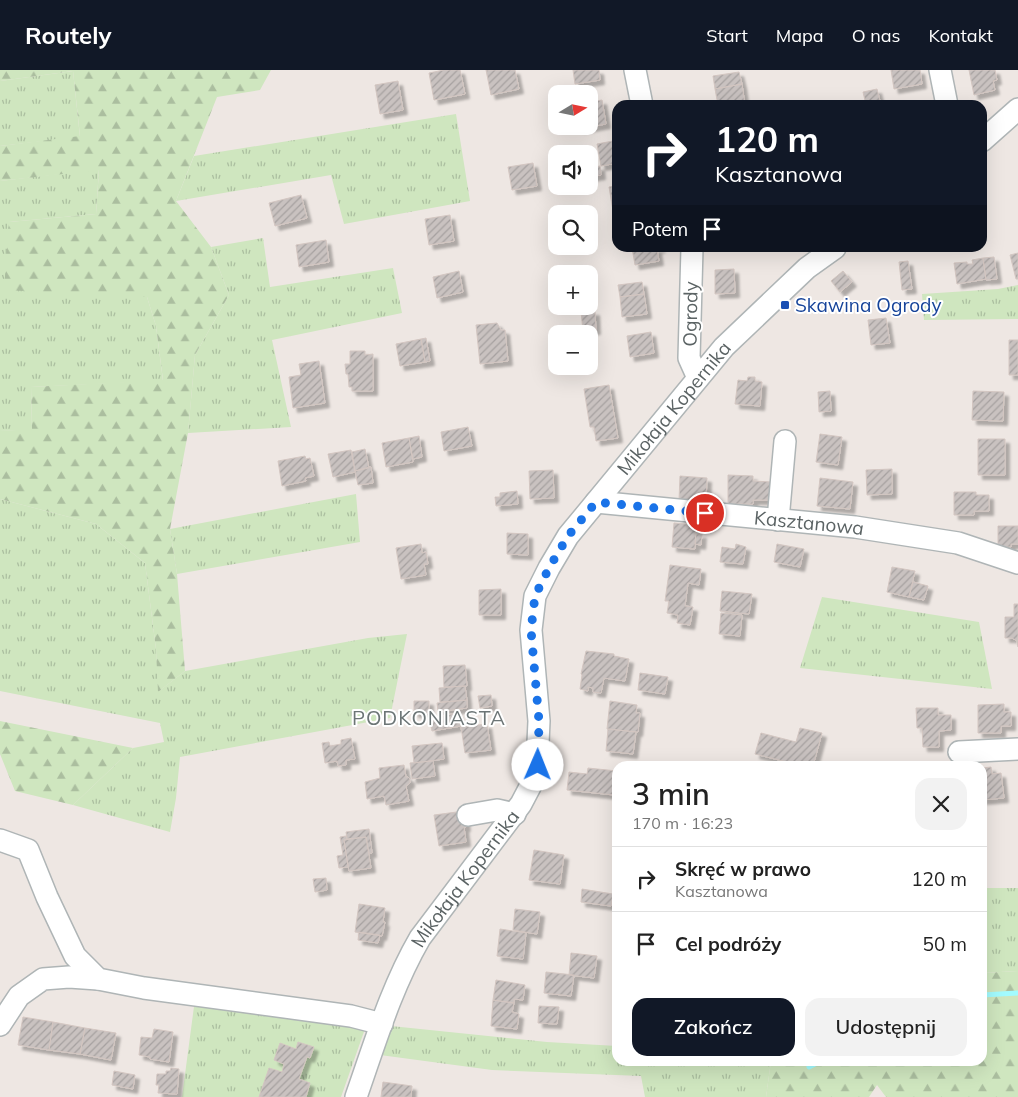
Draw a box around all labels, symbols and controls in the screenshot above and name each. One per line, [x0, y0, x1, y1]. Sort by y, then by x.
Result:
text: Routely [25, 20, 111, 50]
text: Start [706, 24, 748, 47]
text: Mapa [776, 24, 824, 47]
text: O nas [852, 24, 901, 47]
text: Kontakt [929, 24, 993, 47]
north arrow [548, 85, 598, 135]
map controls [548, 85, 598, 375]
text: 120 m [715, 117, 819, 161]
icon: right [632, 120, 697, 185]
button: sound [548, 145, 598, 195]
text: Kasztanowa [715, 160, 843, 188]
button: search [548, 205, 598, 255]
icon: arrive [698, 215, 726, 243]
text: Potem [632, 217, 688, 241]
button: + [548, 265, 598, 315]
street label: Ogrody [677, 281, 703, 347]
place label: Skawina Ogrody [795, 293, 942, 317]
marker: Skawina Ogrody [779, 299, 791, 311]
button: − [548, 325, 598, 375]
street label: Mikołaja Kopernika [611, 336, 736, 480]
pin [684, 492, 726, 534]
icon: arrive [691, 499, 719, 527]
street label: Kasztanowa [753, 505, 866, 540]
district label: PODKONIASTA [352, 705, 506, 730]
position arrow [511, 738, 563, 790]
text: 3 min [632, 775, 710, 813]
button: close [915, 778, 967, 830]
street label: Mikołaja Kopernika [405, 805, 524, 952]
text: 170 m · 16:23 [632, 813, 733, 833]
text: Skręć w prawo [675, 857, 811, 881]
icon: right [632, 865, 660, 893]
text: 120 m [911, 867, 967, 891]
text: Kasztanowa [675, 881, 768, 901]
icon: arrive [632, 930, 660, 958]
text: Cel podróży [675, 932, 781, 956]
text: 50 m [923, 932, 967, 956]
button: Zakończ [632, 998, 795, 1056]
button: Udostępnij [805, 998, 967, 1056]

